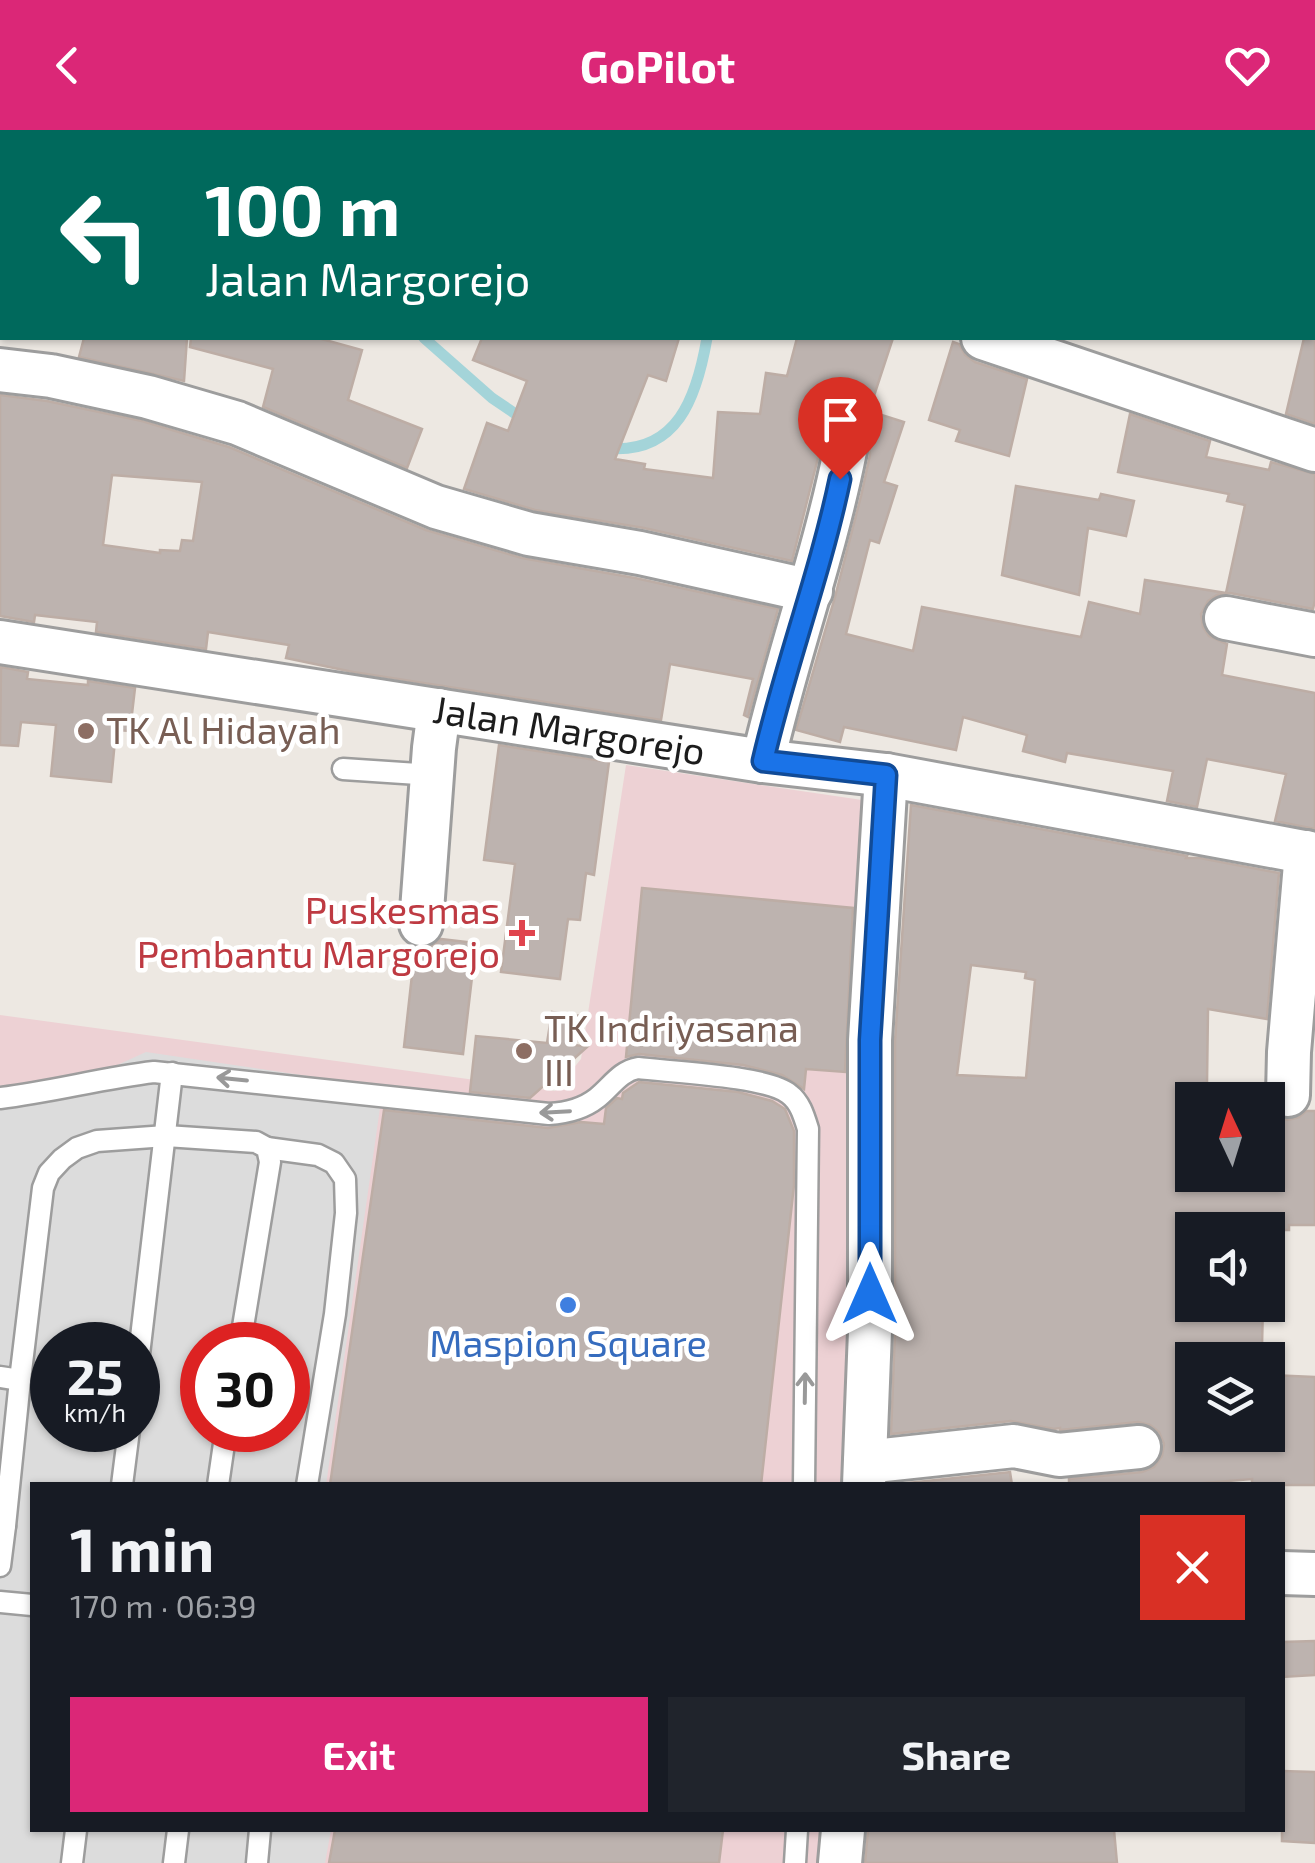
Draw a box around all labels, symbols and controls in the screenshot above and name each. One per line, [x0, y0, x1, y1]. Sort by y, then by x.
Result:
icon: back [40, 38, 95, 93]
text: GoPilot [580, 38, 735, 92]
icon: heart [1220, 38, 1275, 93]
text: 100 m [205, 166, 400, 250]
icon: left [40, 170, 170, 300]
text: Jalan Margorejo [205, 251, 530, 305]
pin [798, 377, 883, 480]
icon: arrive [813, 392, 868, 447]
street label: Jalan Margorejo [430, 685, 709, 773]
place label: TK Al Hidayah [106, 706, 340, 752]
marker: TK Al Hidayah [75, 720, 97, 742]
place label: Puskesmas Pembantu Margorejo [137, 886, 500, 976]
marker: Puskesmas Pembantu Margorejo [509, 920, 535, 946]
place label: TK Indriyasana III [544, 1004, 799, 1094]
marker: TK Indriyasana III [513, 1040, 535, 1062]
one-way arrow [217, 1069, 249, 1088]
north arrow [1175, 1082, 1285, 1192]
map controls [1175, 1082, 1285, 1452]
one-way arrow [539, 1103, 572, 1122]
button: sound [1175, 1212, 1285, 1322]
position arrow [818, 1242, 922, 1346]
marker: Maspion Square [557, 1294, 579, 1316]
place label: Maspion Square [429, 1319, 707, 1365]
speed limit sign: 30 [180, 1322, 310, 1452]
button: layers [1175, 1342, 1285, 1452]
text: 25 [67, 1345, 123, 1405]
one-way arrow [796, 1372, 814, 1404]
text: km/h [64, 1397, 126, 1427]
text: 1 min [70, 1512, 214, 1584]
button: close [1140, 1515, 1245, 1620]
text: 170 m · 06:39 [70, 1586, 257, 1624]
button: Exit [70, 1697, 648, 1812]
button: Share [668, 1697, 1245, 1812]

